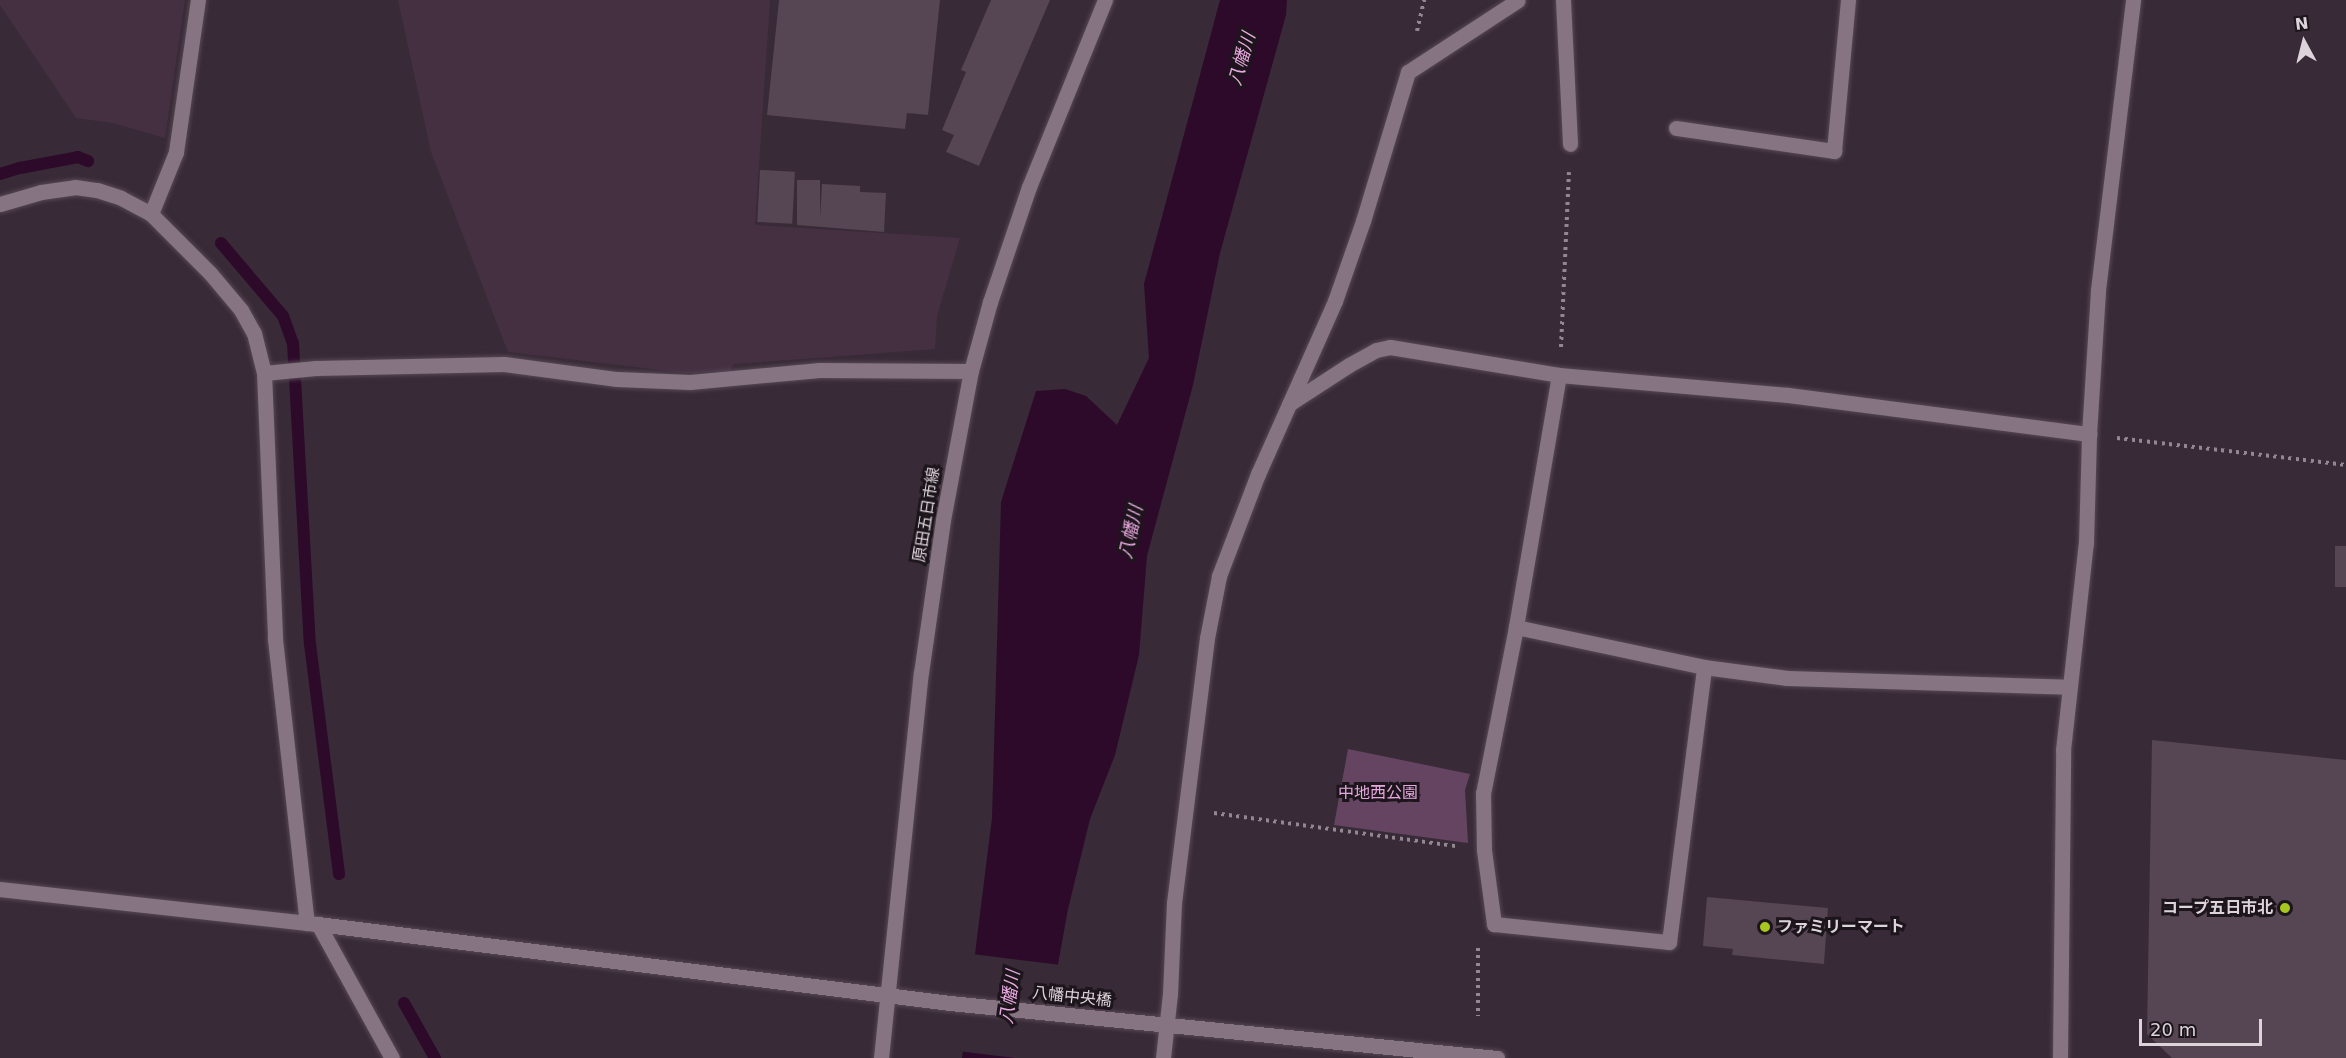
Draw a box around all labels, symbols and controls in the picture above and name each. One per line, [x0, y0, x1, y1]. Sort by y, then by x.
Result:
north arrow [2274, 12, 2334, 72]
text: N [2294, 13, 2310, 34]
water label: 八幡川 [1224, 30, 1260, 88]
street label: 原田五日市線 [910, 466, 944, 564]
water label: 八幡川 [1115, 503, 1147, 561]
park label: 中地西公園 [1338, 783, 1418, 803]
place label: コープ五日市北 [2161, 898, 2273, 918]
marker: コープ五日市北 [2278, 901, 2292, 915]
place label: ファミリーマート [1777, 917, 1905, 937]
marker: ファミリーマート [1758, 920, 1772, 934]
water label: 八幡川 [996, 969, 1024, 1025]
street label: 八幡中央橋 [1031, 983, 1113, 1011]
scale bar [2142, 1007, 2265, 1045]
text: 20 m [2150, 1019, 2196, 1040]

